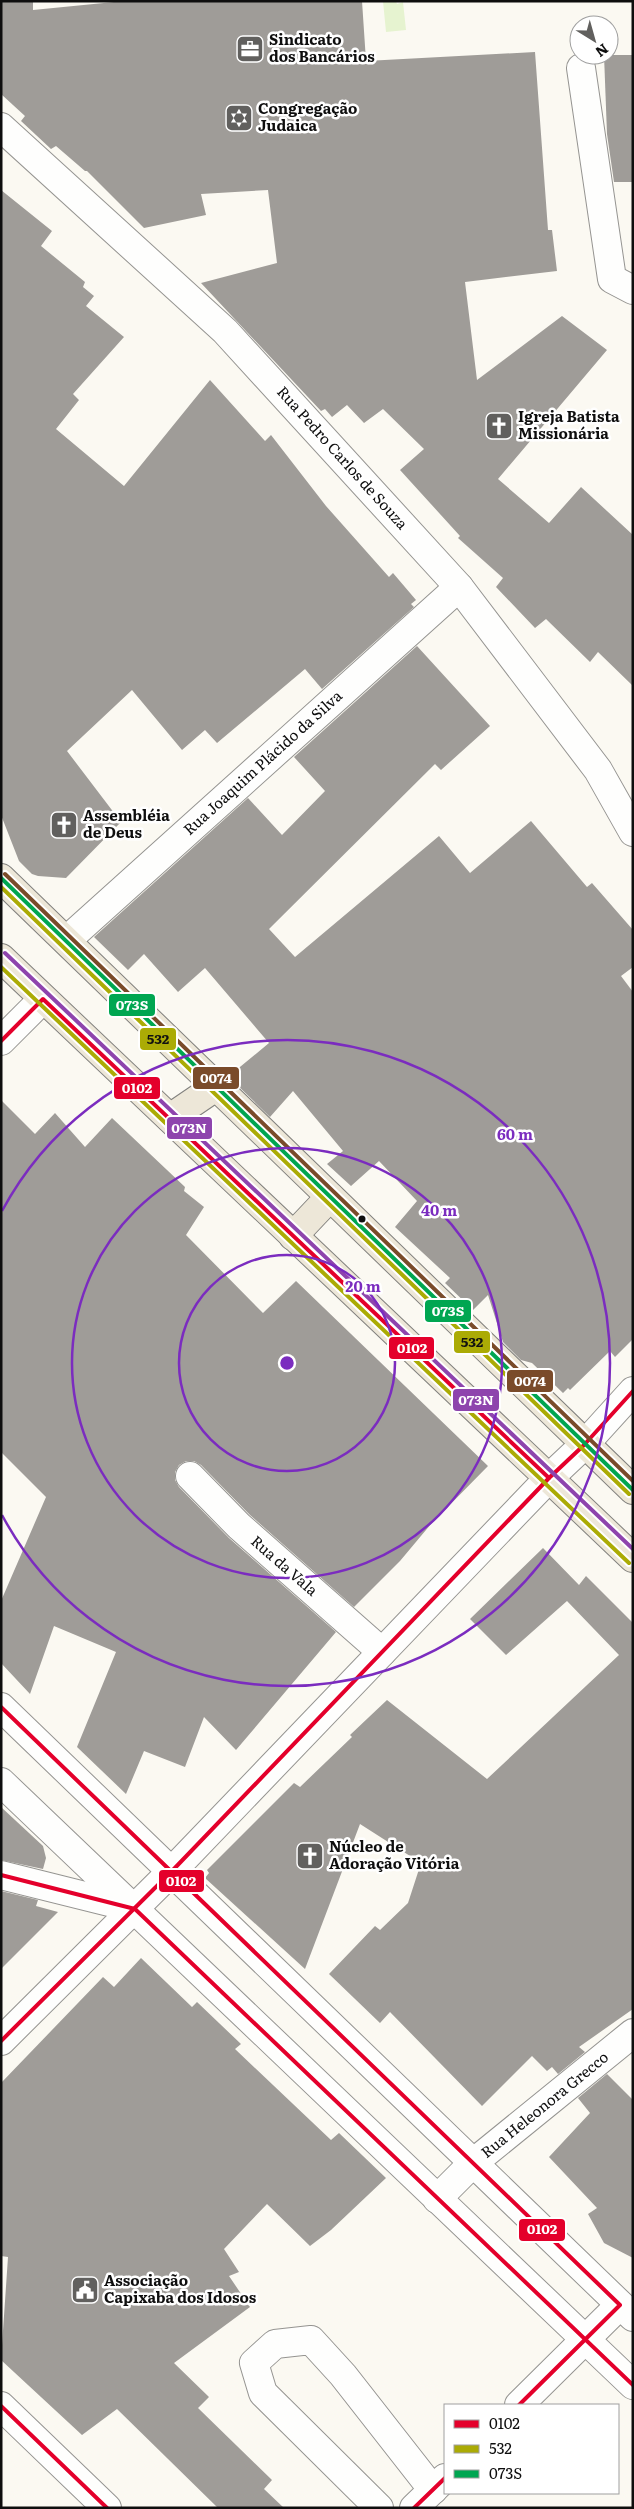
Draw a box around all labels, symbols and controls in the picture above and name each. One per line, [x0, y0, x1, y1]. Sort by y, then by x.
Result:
north arrow [569, 15, 619, 65]
place label: Sindicato dos Bancários [269, 27, 375, 67]
office icon: Sindicato dos Bancários [235, 34, 265, 64]
text: N [592, 40, 613, 63]
place label: Congregação Judaica [258, 96, 357, 136]
synagogue icon: Congregação Judaica [224, 103, 254, 133]
street label: Rua Pedro Carlos de Souza [272, 380, 415, 535]
place label: Igreja Batista Missionária [518, 404, 620, 444]
church icon: Igreja Batista Missionária [484, 411, 514, 441]
street label: Rua Joaquim Plácido da Silva [177, 683, 347, 840]
place label: Assembléia de Deus [83, 803, 170, 843]
church icon: Assembléia de Deus [49, 810, 79, 840]
line badge: 073S [108, 993, 156, 1017]
text: 073S [116, 994, 149, 1014]
line badge: 532 [139, 1027, 177, 1051]
text: 532 [147, 1028, 170, 1048]
line badge: 0074 [192, 1066, 240, 1090]
text: 0074 [200, 1067, 233, 1087]
line badge: 0102 [113, 1076, 161, 1100]
text: 0102 [122, 1077, 153, 1097]
line badge: 073N [166, 1116, 213, 1140]
text: 073N [171, 1117, 207, 1137]
text: 60 m [497, 1122, 533, 1145]
text: 40 m [421, 1198, 457, 1221]
unlabelled marker [357, 1214, 367, 1224]
text: 20 m [345, 1274, 381, 1297]
line badge: 073S [424, 1299, 472, 1323]
text: 073S [432, 1300, 465, 1320]
line badge: 532 [453, 1330, 491, 1354]
text: 532 [461, 1331, 484, 1351]
line badge: 0102 [388, 1336, 435, 1360]
text: 0102 [397, 1337, 428, 1357]
centre of rings [278, 1354, 296, 1372]
line badge: 0074 [506, 1369, 554, 1393]
text: 0074 [514, 1370, 547, 1390]
line badge: 073N [452, 1388, 500, 1412]
text: 073N [458, 1389, 494, 1409]
street label: Rua da Vala [246, 1529, 324, 1601]
place label: Núcleo de Adoração Vitória [329, 1834, 460, 1874]
church icon: Núcleo de Adoração Vitória [295, 1841, 325, 1871]
line badge: 0102 [158, 1869, 205, 1893]
text: 0102 [166, 1870, 197, 1890]
street label: Rua Heleonora Grecco [475, 2045, 613, 2163]
line badge: 0102 [518, 2218, 566, 2242]
text: 0102 [527, 2218, 558, 2238]
place label: Associação Capixaba dos Idosos [104, 2268, 257, 2308]
public building icon: Associação Capixaba dos Idosos [70, 2275, 100, 2305]
legend [444, 2404, 619, 2494]
text: 0102 [489, 2411, 520, 2434]
text: 532 [489, 2436, 512, 2459]
text: 073S [489, 2461, 522, 2484]

